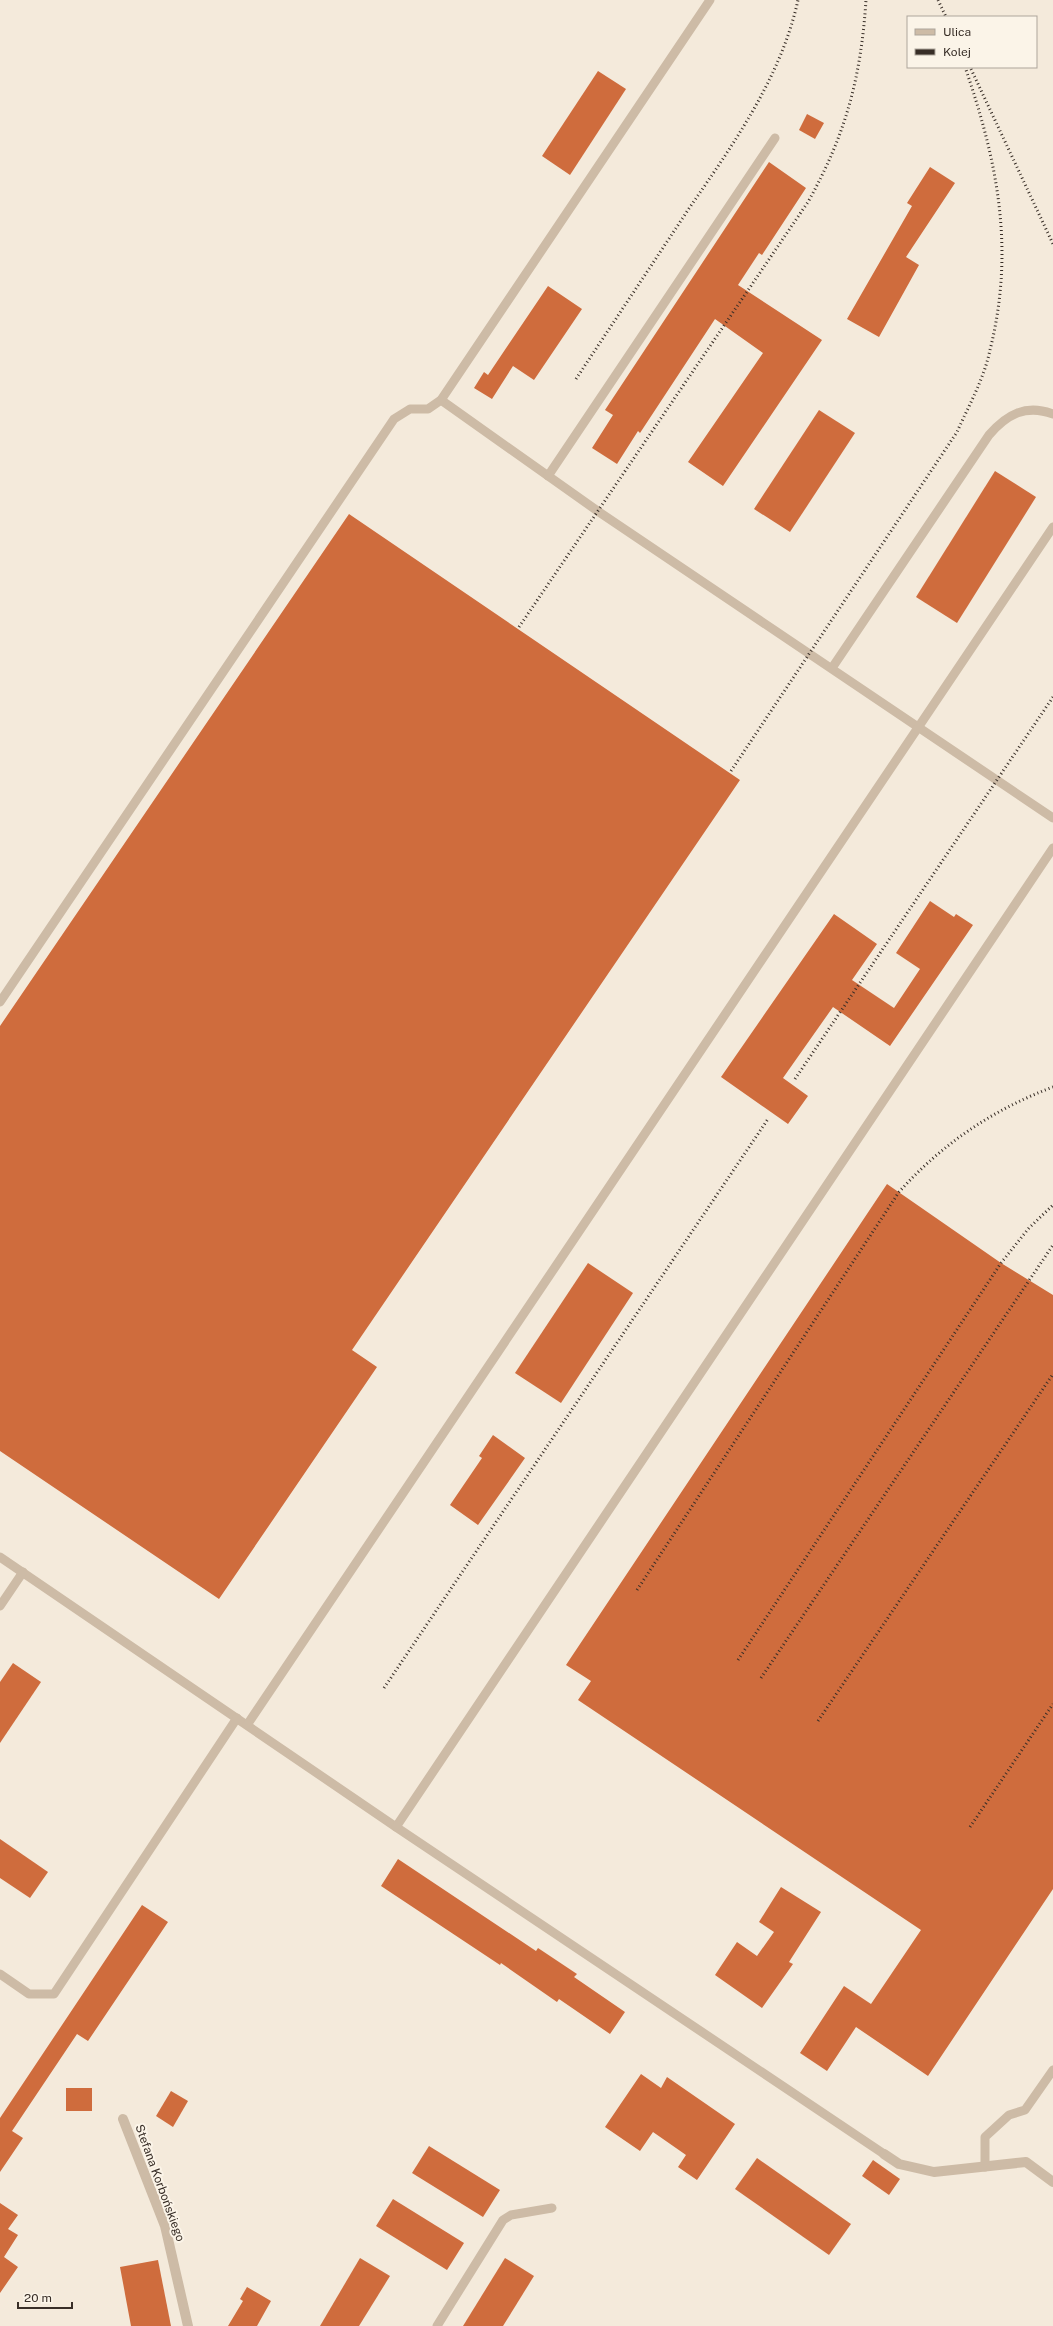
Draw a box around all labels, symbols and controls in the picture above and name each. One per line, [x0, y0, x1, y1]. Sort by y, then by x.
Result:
legend [907, 16, 1037, 68]
text: Ulica [943, 25, 971, 39]
text: Kolej [943, 45, 971, 59]
street label: Stefana Korbońskiego [132, 2123, 188, 2244]
scale bar [18, 2284, 72, 2310]
text: 20 m [24, 2291, 52, 2305]

